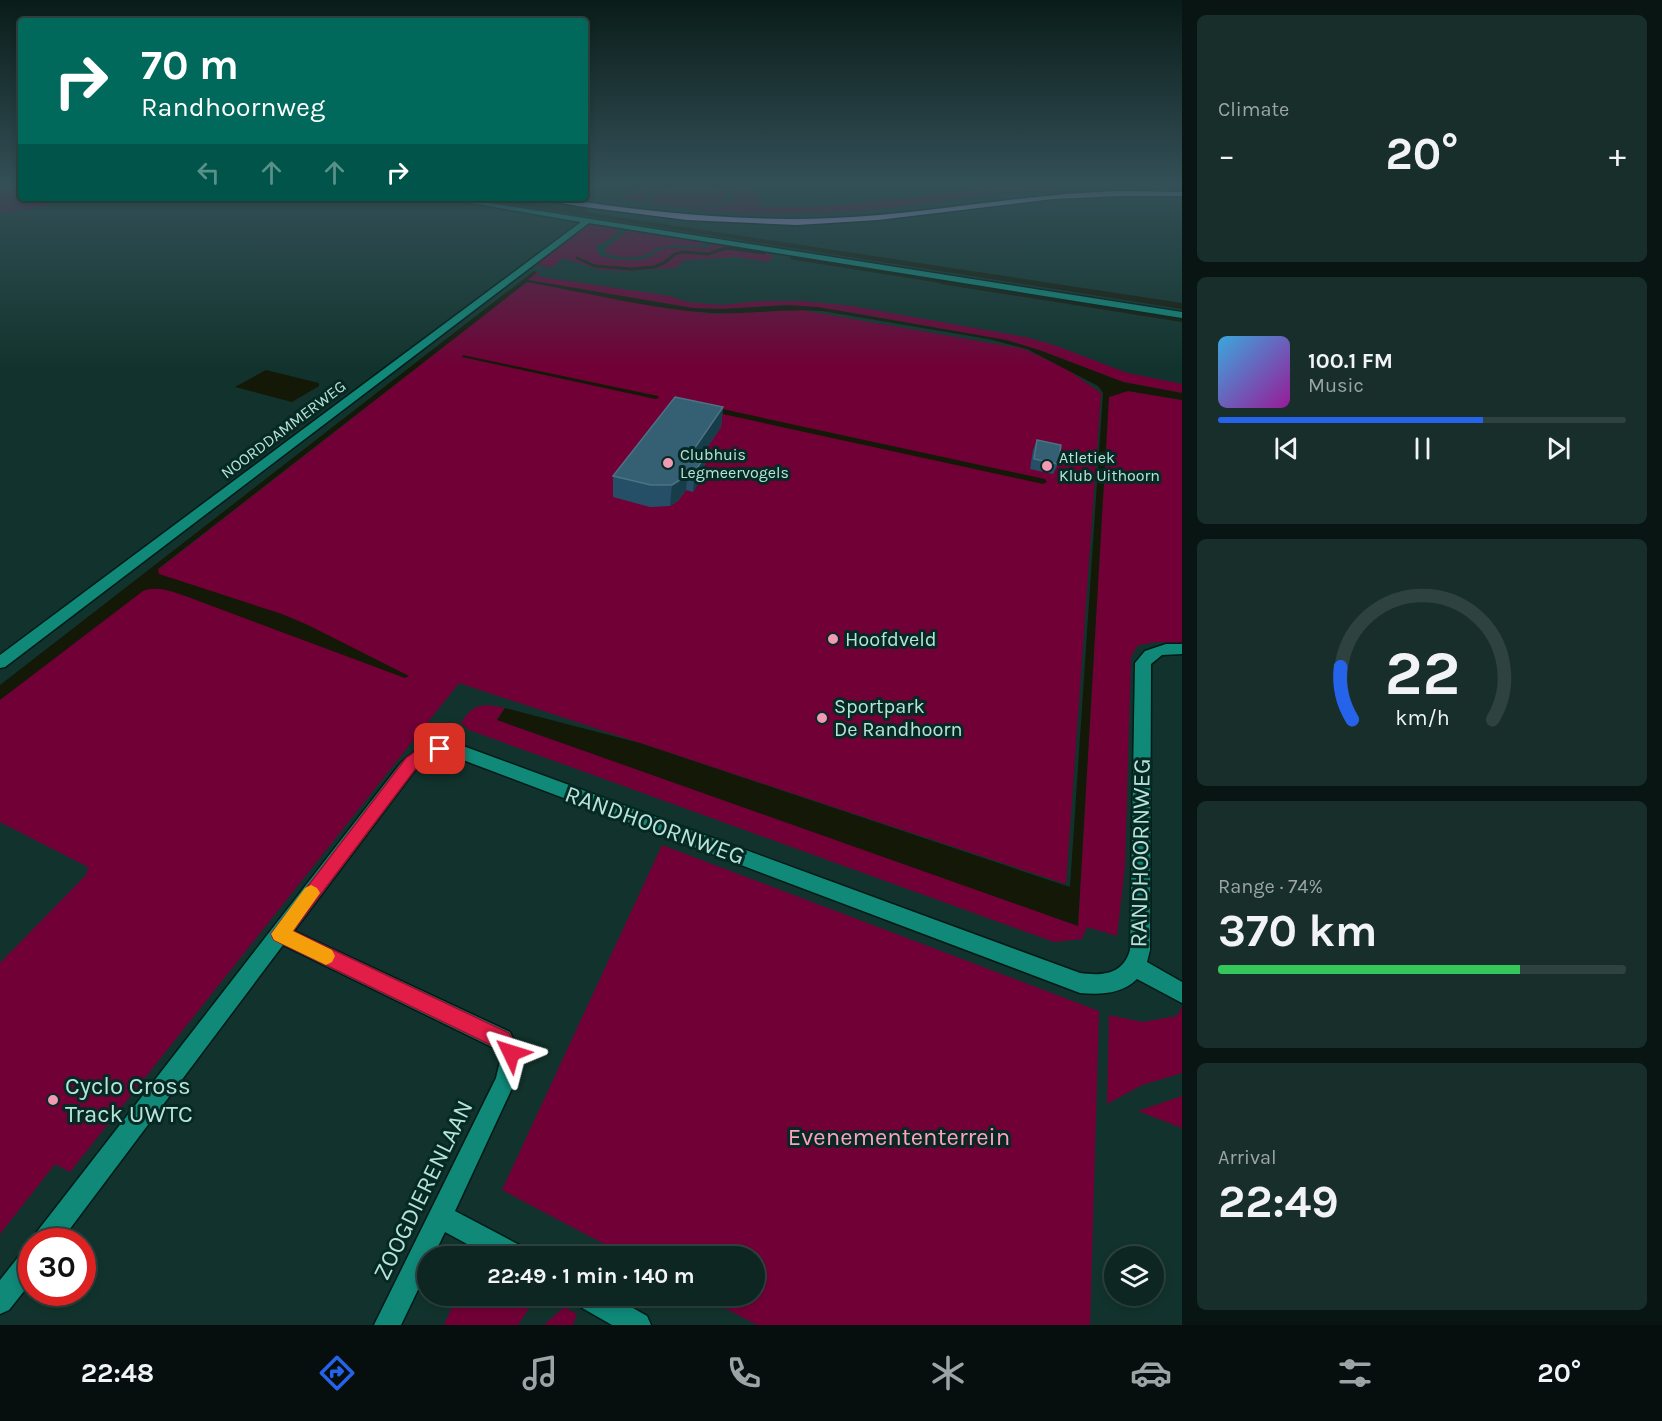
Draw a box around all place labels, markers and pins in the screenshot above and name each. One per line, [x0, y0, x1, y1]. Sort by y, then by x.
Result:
place label: Clubhuis Legmeervogels [680, 445, 789, 482]
place label: Atletiek Klub Uithoorn [1059, 448, 1160, 485]
marker: Clubhuis Legmeervogels [661, 456, 675, 470]
marker: Atletiek Klub Uithoorn [1040, 459, 1054, 473]
place label: Hoofdveld [845, 628, 937, 651]
marker: Hoofdveld [826, 632, 840, 646]
place label: Sportpark De Randhoorn [834, 695, 963, 741]
marker: Sportpark De Randhoorn [815, 711, 829, 725]
pin [414, 723, 465, 774]
place label: Cyclo Cross Track UWTC [65, 1072, 193, 1128]
marker: Cyclo Cross Track UWTC [46, 1093, 60, 1107]

